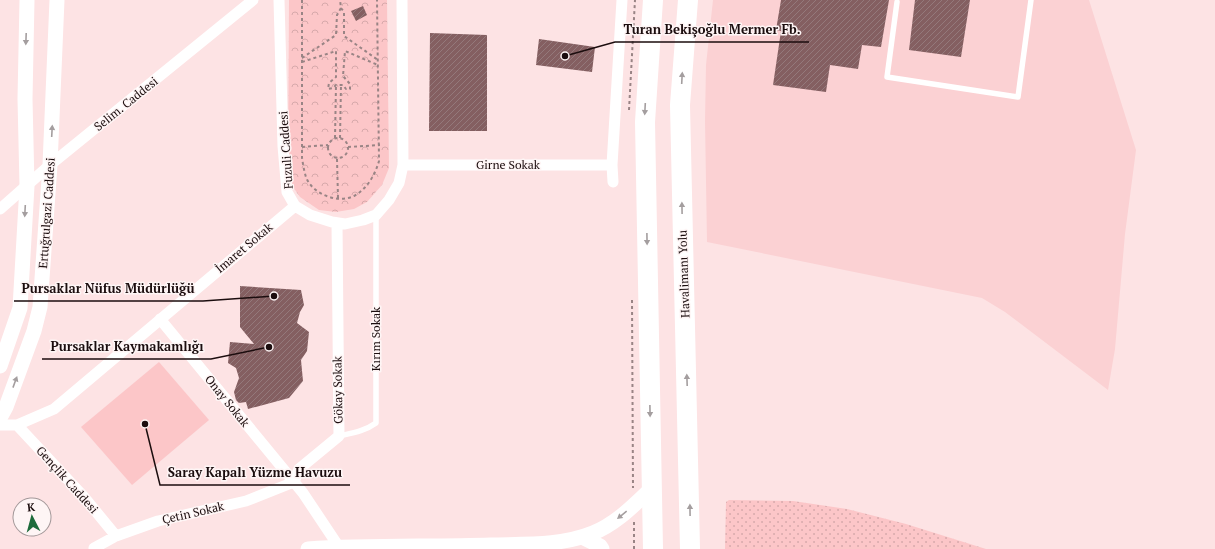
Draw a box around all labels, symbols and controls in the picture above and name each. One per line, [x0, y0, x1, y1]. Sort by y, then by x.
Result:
callout: Turan Bekişoğlu Mermer Fb. [615, 17, 809, 42]
text: Turan Bekişoğlu Mermer Fb. [623, 20, 801, 38]
one-way arrow [23, 33, 29, 46]
one-way arrow [678, 72, 685, 84]
street label: Selim. Caddesi [91, 73, 161, 134]
one-way arrow [642, 103, 649, 115]
street label: Fuzuli Caddesi [275, 110, 296, 190]
one-way arrow [48, 125, 55, 137]
street label: Ertuğrulgazi Caddesi [35, 157, 58, 269]
street label: Girne Sokak [476, 157, 541, 172]
one-way arrow [679, 201, 685, 214]
one-way arrow [22, 205, 29, 217]
street label: İmaret Sokak [212, 219, 276, 276]
street label: Havalimanı Yolu [674, 230, 693, 318]
one-way arrow [644, 233, 650, 246]
callout: Pursaklar Nüfus Müdürlüğü [14, 276, 203, 301]
text: Pursaklar Nüfus Müdürlüğü [22, 279, 194, 297]
street label: Kırım Sokak [368, 306, 383, 371]
callout: Pursaklar Kaymakamlığı [42, 334, 211, 359]
text: Pursaklar Kaymakamlığı [51, 337, 204, 355]
street label: Gökay Sokak [329, 355, 346, 424]
street label: Onay Sokak [202, 372, 253, 430]
one-way arrow [684, 373, 690, 386]
one-way arrow [12, 376, 18, 388]
one-way arrow [647, 405, 653, 418]
street label: Gençlik Caddesi [33, 443, 102, 517]
callout: Saray Kapalı Yüzme Havuzu [160, 460, 350, 485]
text: Saray Kapalı Yüzme Havuzu [168, 463, 342, 481]
north arrow [12, 497, 52, 537]
street label: Çetin Sokak [160, 498, 226, 527]
text: K [26, 500, 36, 514]
one-way arrow [686, 504, 693, 516]
one-way arrow [617, 511, 628, 520]

